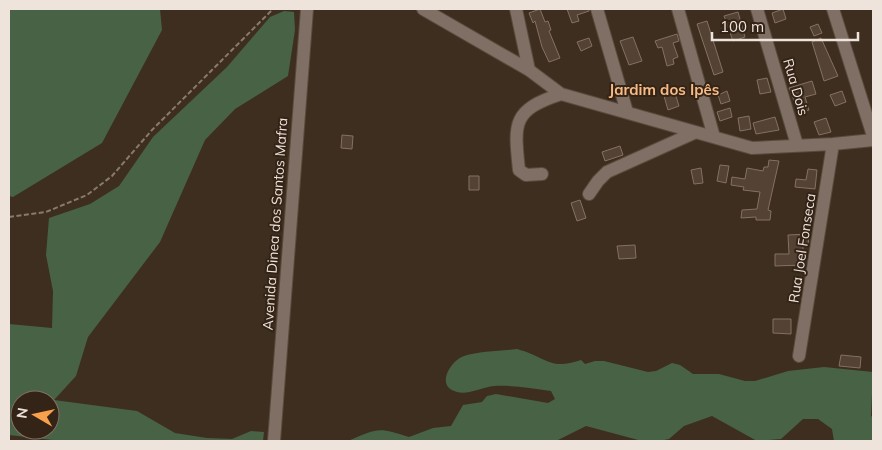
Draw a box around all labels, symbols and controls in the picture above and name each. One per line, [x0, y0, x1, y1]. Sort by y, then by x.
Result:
scale bar [712, 10, 858, 42]
text: 100 m [720, 17, 764, 36]
street label: Rua Dois [779, 56, 813, 118]
district label: Jardim dos Ipês [609, 80, 719, 99]
street label: Avenida Dinea dos Santos Mafra [259, 117, 291, 331]
street label: Rua Joel Fonseca [784, 192, 820, 304]
north arrow [10, 390, 60, 440]
text: N [12, 406, 32, 420]

